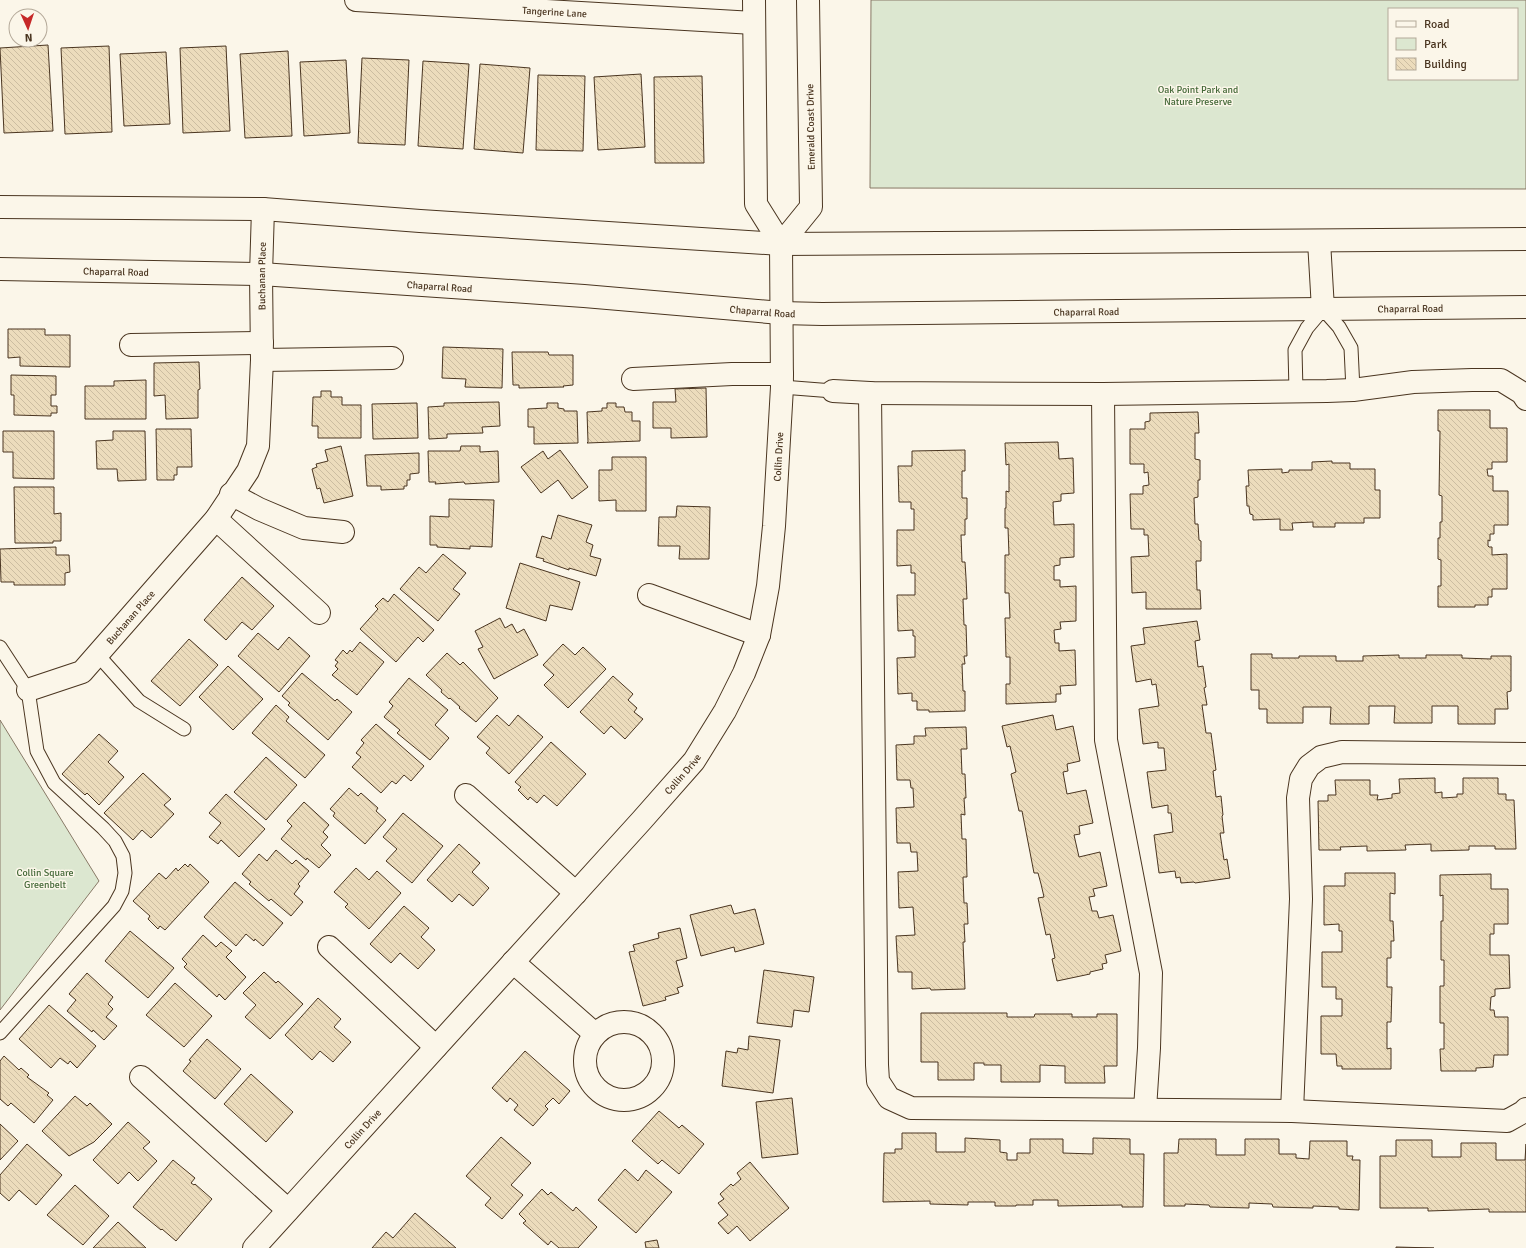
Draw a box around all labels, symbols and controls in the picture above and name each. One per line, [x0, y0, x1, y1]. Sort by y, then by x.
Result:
street label: Tangerine Lane [522, 5, 587, 20]
north arrow [8, 8, 48, 48]
legend [1388, 8, 1518, 80]
text: Road [1424, 17, 1450, 32]
text: N [24, 31, 33, 44]
text: Park [1424, 37, 1447, 52]
text: Building [1424, 57, 1467, 72]
street label: Emerald Coast Drive [804, 84, 818, 170]
park label: Oak Point Park and Nature Preserve [1158, 84, 1238, 108]
street label: Buchanan Place [256, 242, 269, 310]
street label: Chaparral Road [83, 266, 149, 279]
street label: Chaparral Road [406, 279, 473, 295]
street label: Chaparral Road [1377, 303, 1443, 315]
street label: Chaparral Road [729, 304, 796, 320]
street label: Chaparral Road [1053, 306, 1119, 319]
street label: Collin Drive [772, 432, 786, 482]
street label: Buchanan Place [104, 588, 158, 647]
street label: Collin Drive [662, 752, 704, 797]
park label: Collin Square Greenbelt [16, 867, 74, 891]
street label: Collin Drive [342, 1107, 384, 1152]

